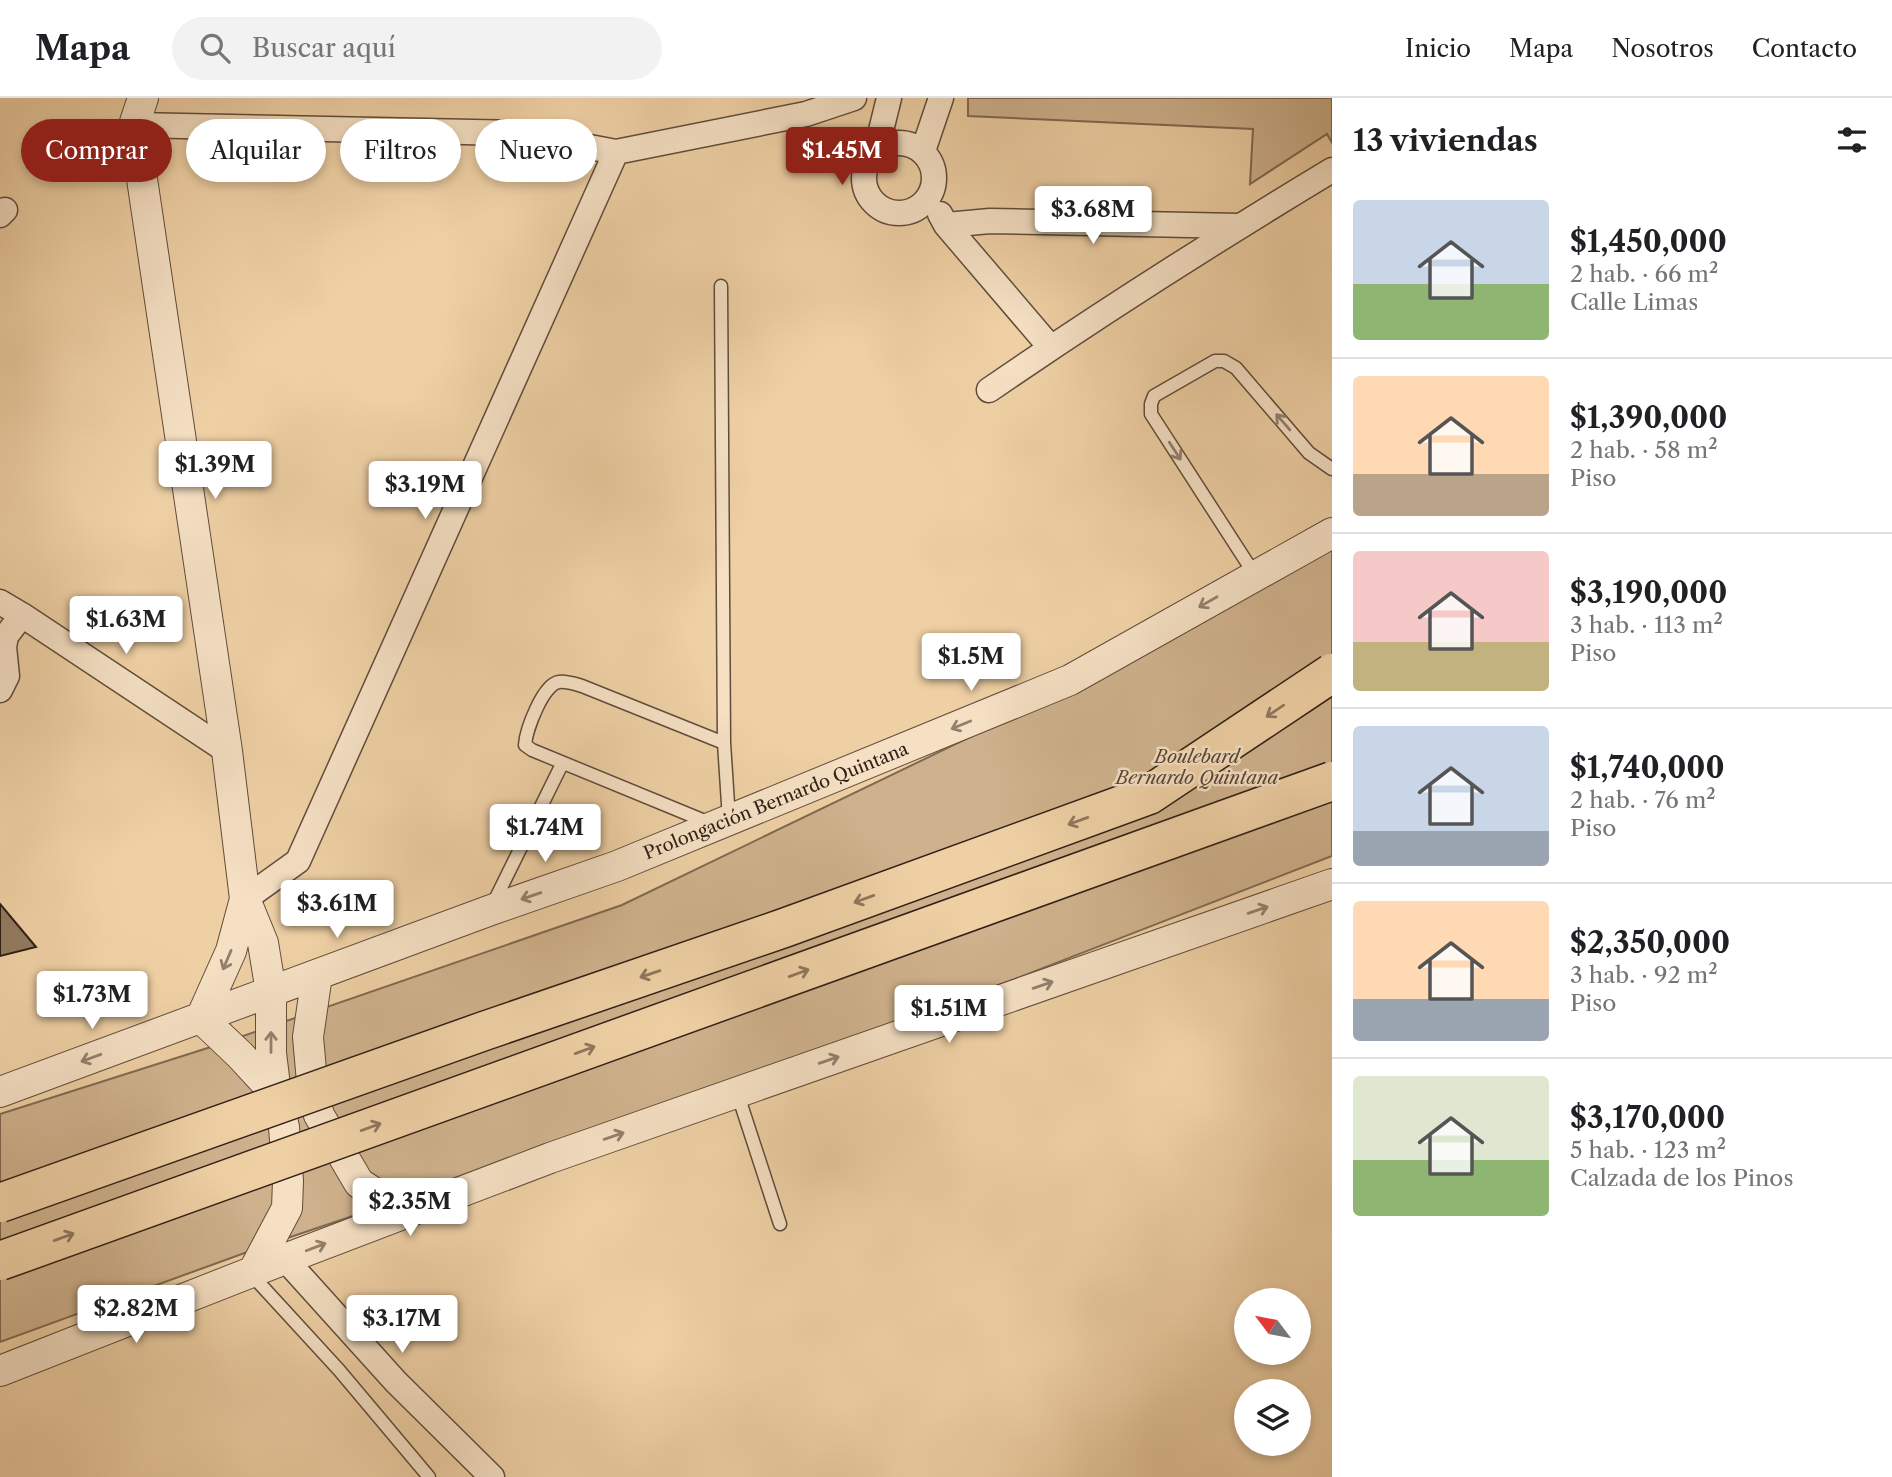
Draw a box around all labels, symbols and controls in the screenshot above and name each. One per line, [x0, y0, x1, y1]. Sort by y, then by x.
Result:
search box [172, 17, 662, 80]
text: Mapa [35, 28, 130, 69]
icon: search [196, 29, 234, 67]
text: Buscar aquí [252, 32, 396, 64]
text: Inicio [1405, 34, 1471, 63]
text: Mapa [1509, 34, 1573, 63]
text: Nosotros [1611, 34, 1714, 63]
text: Contacto [1752, 34, 1857, 63]
chip: Comprar [21, 119, 172, 182]
chip: Alquilar [186, 119, 326, 182]
chip: Filtros [340, 119, 461, 182]
chip: Nuevo [475, 119, 597, 182]
icon: filters [1833, 121, 1871, 159]
text: 13 viviendas [1353, 122, 1538, 159]
pin: $1.45M [785, 127, 899, 187]
text: $1.45M [802, 136, 882, 164]
pin: $3.68M [1036, 186, 1150, 246]
text: $3.68M [1051, 195, 1135, 223]
text: $1,450,000 [1570, 223, 1727, 260]
icon: home [1409, 228, 1493, 312]
text: 2 hab. · 66 m² [1570, 260, 1718, 288]
text: Calle Limas [1570, 288, 1698, 316]
text: $1,390,000 [1570, 399, 1727, 436]
icon: home [1409, 404, 1493, 488]
one-way arrow [1275, 414, 1291, 432]
text: 2 hab. · 58 m² [1570, 436, 1718, 464]
one-way arrow [1168, 441, 1182, 460]
pin: $1.39M [158, 442, 272, 501]
text: $1.39M [175, 450, 255, 478]
pin: $3.19M [368, 462, 482, 521]
text: Piso [1570, 464, 1616, 492]
text: $3.19M [385, 470, 465, 498]
text: $3,190,000 [1570, 574, 1727, 611]
icon: home [1409, 579, 1493, 663]
one-way arrow [1199, 595, 1219, 609]
pin: $1.63M [69, 596, 183, 656]
text: $1.63M [86, 605, 166, 633]
text: 3 hab. · 113 m² [1570, 611, 1723, 639]
pin: $1.5M [922, 634, 1020, 693]
text: Piso [1570, 639, 1616, 667]
text: $1.5M [938, 642, 1004, 670]
one-way arrow [1266, 703, 1285, 718]
one-way arrow [951, 719, 973, 732]
street label: Prolongación Bernardo Quintana [640, 738, 912, 864]
park label: Boulebard Bernardo Quintana [1114, 746, 1278, 789]
text: $1,740,000 [1570, 749, 1725, 786]
icon: home [1409, 754, 1493, 838]
text: 2 hab. · 76 m² [1570, 786, 1716, 814]
pin: $1.74M [488, 804, 602, 864]
text: $1.74M [506, 813, 584, 841]
text: Piso [1570, 814, 1616, 842]
one-way arrow [1067, 816, 1089, 828]
pin: $3.61M [280, 880, 394, 940]
text: $3.61M [297, 889, 377, 917]
one-way arrow [520, 891, 542, 903]
one-way arrow [854, 893, 876, 906]
one-way arrow [1247, 903, 1269, 915]
text: $2,350,000 [1570, 924, 1730, 961]
icon: home [1409, 929, 1493, 1013]
one-way arrow [219, 948, 232, 970]
text: 3 hab. · 92 m² [1570, 961, 1718, 989]
one-way arrow [787, 966, 809, 979]
one-way arrow [639, 969, 661, 981]
pin: $1.73M [35, 972, 149, 1031]
one-way arrow [1032, 978, 1054, 990]
text: $1.73M [53, 980, 131, 1008]
pin: $1.51M [892, 986, 1006, 1045]
text: Piso [1570, 989, 1616, 1017]
text: $1.51M [910, 994, 988, 1022]
one-way arrow [265, 1030, 278, 1053]
one-way arrow [573, 1043, 595, 1055]
one-way arrow [81, 1053, 103, 1065]
one-way arrow [817, 1053, 839, 1065]
text: $3,170,000 [1570, 1099, 1725, 1136]
icon: home [1409, 1104, 1493, 1188]
one-way arrow [359, 1120, 381, 1132]
one-way arrow [603, 1129, 625, 1142]
text: 5 hab. · 123 m² [1570, 1136, 1726, 1164]
text: Calzada de los Pinos [1570, 1164, 1793, 1192]
pin: $2.35M [353, 1178, 467, 1238]
text: $2.35M [369, 1187, 451, 1215]
one-way arrow [53, 1230, 75, 1243]
one-way arrow [305, 1239, 327, 1252]
pin: $2.82M [79, 1286, 193, 1345]
north arrow [1234, 1288, 1311, 1365]
map controls [1234, 1288, 1311, 1456]
text: $2.82M [94, 1294, 178, 1322]
pin: $3.17M [345, 1296, 459, 1355]
text: $3.17M [363, 1304, 441, 1332]
button: layers [1234, 1379, 1311, 1456]

